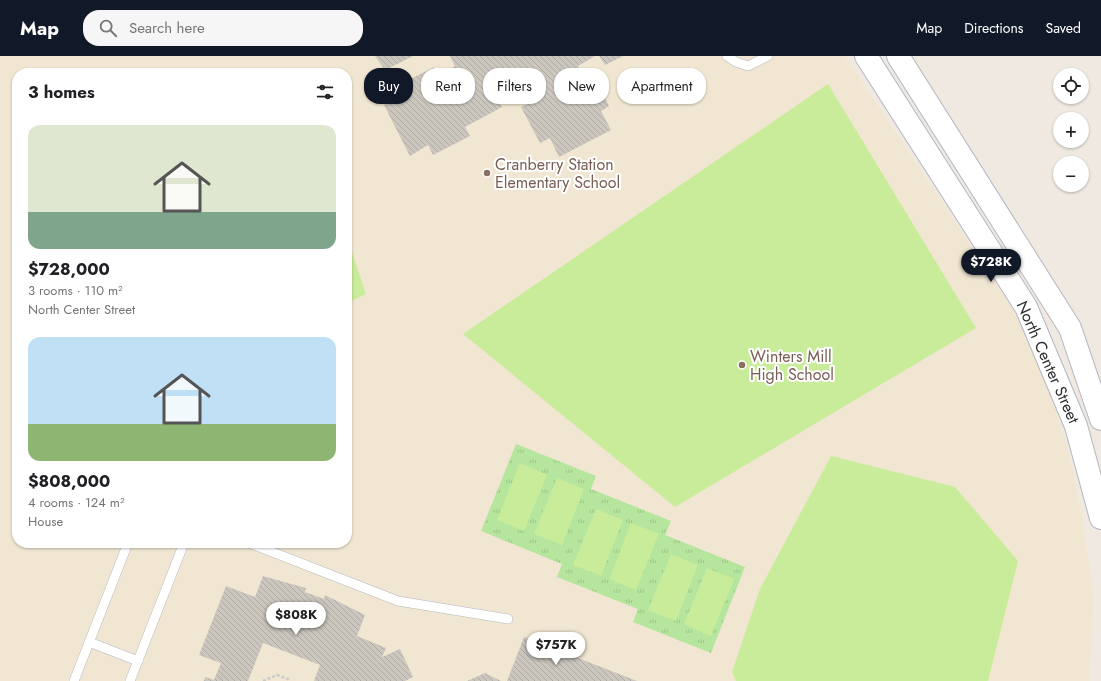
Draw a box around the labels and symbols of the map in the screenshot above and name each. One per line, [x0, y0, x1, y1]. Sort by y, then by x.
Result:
place label: Cranberry Station Elementary School [495, 153, 620, 194]
marker: Cranberry Station Elementary School [482, 168, 492, 178]
pin: $728K [963, 249, 1019, 283]
street label: North Center Street [1011, 297, 1085, 427]
place label: Winters Mill High School [750, 345, 834, 386]
marker: Winters Mill High School [737, 360, 747, 370]
pin: $808K [268, 602, 324, 636]
pin: $757K [528, 632, 584, 666]

